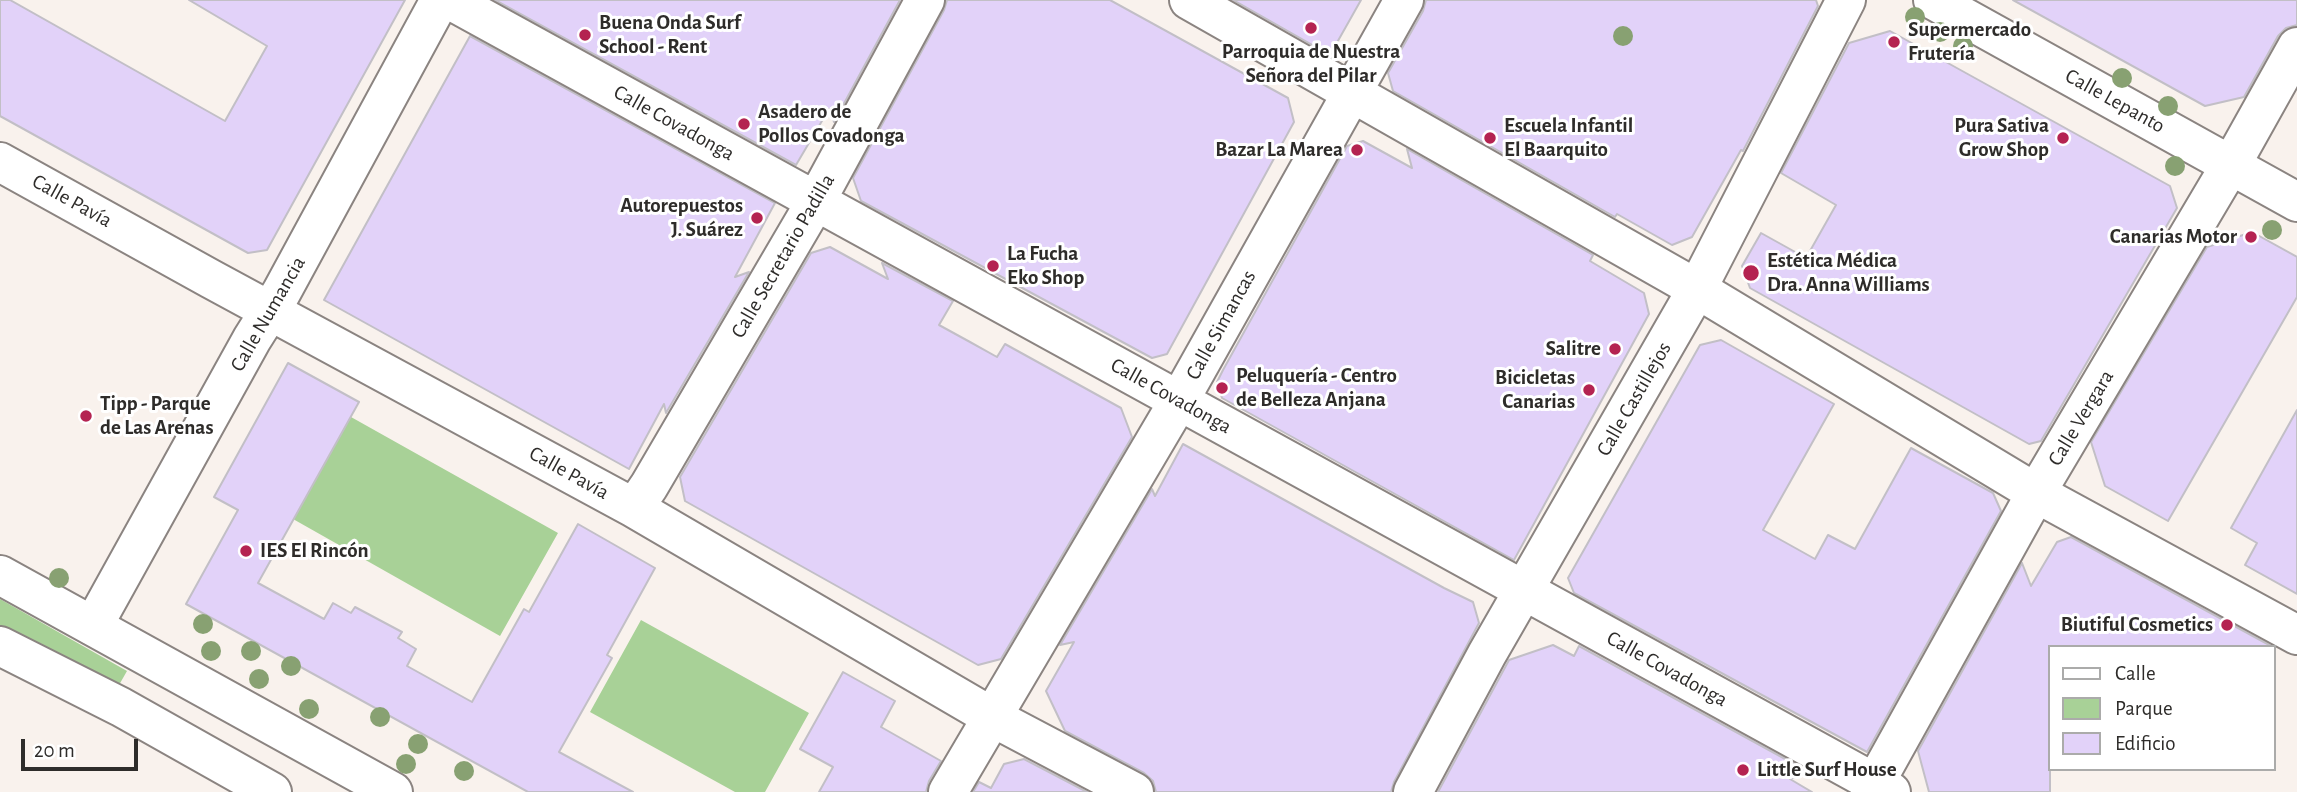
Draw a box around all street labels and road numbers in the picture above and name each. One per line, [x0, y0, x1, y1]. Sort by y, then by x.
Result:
street label: Calle Lepanto [2061, 63, 2169, 139]
street label: Calle Covadonga [609, 79, 739, 167]
street label: Calle Pavía [28, 169, 116, 233]
street label: Calle Secretario Padilla [726, 169, 840, 343]
street label: Calle Numancia [225, 252, 311, 376]
street label: Calle Simancas [1181, 266, 1261, 384]
street label: Calle Castillejos [1591, 337, 1677, 461]
street label: Calle Covadonga [1106, 352, 1236, 440]
street label: Calle Vergara [2043, 366, 2119, 470]
street label: Calle Pavía [525, 441, 613, 505]
street label: Calle Covadonga [1602, 625, 1732, 713]

